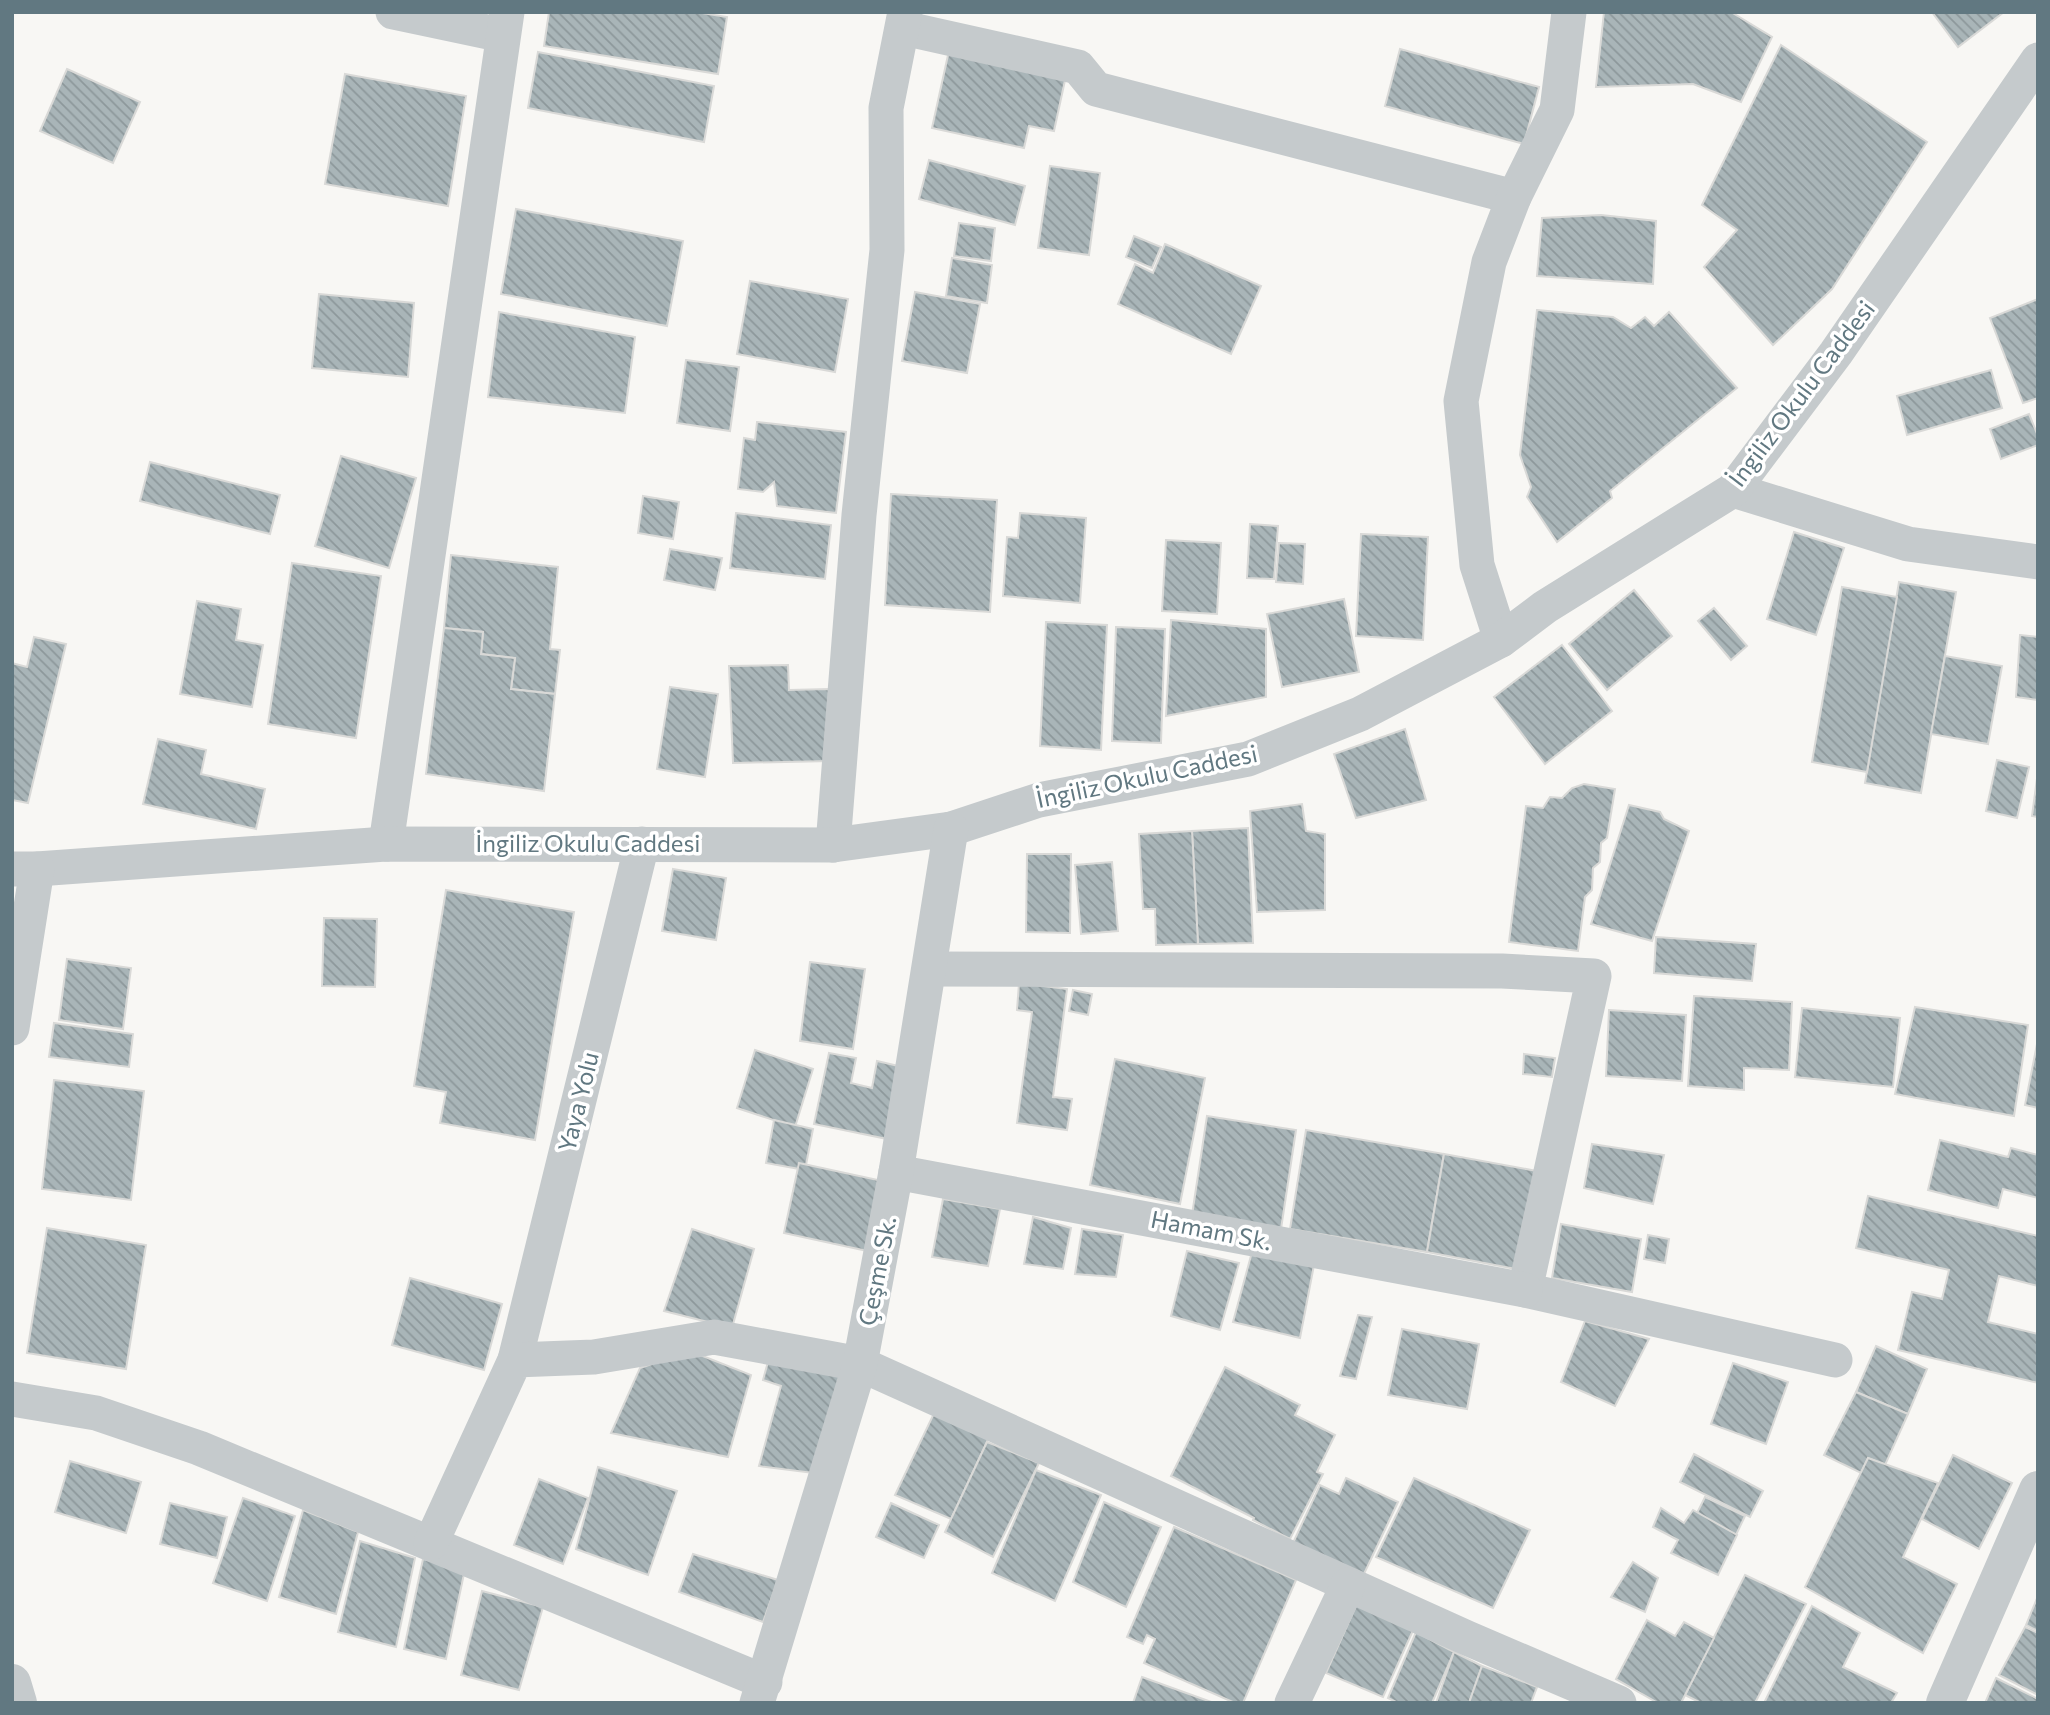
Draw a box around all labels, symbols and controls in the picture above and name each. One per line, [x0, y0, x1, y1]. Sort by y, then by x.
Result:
street label: İngiliz Okulu Caddesi [1722, 295, 1880, 492]
street label: İngiliz Okulu Caddesi [1034, 738, 1260, 813]
street label: İngiliz Okulu Caddesi [475, 828, 701, 857]
street label: Yaya Yolu [551, 1049, 604, 1155]
street label: Hamam Sk. [1148, 1204, 1274, 1255]
street label: Çeşme Sk. [852, 1213, 901, 1328]

